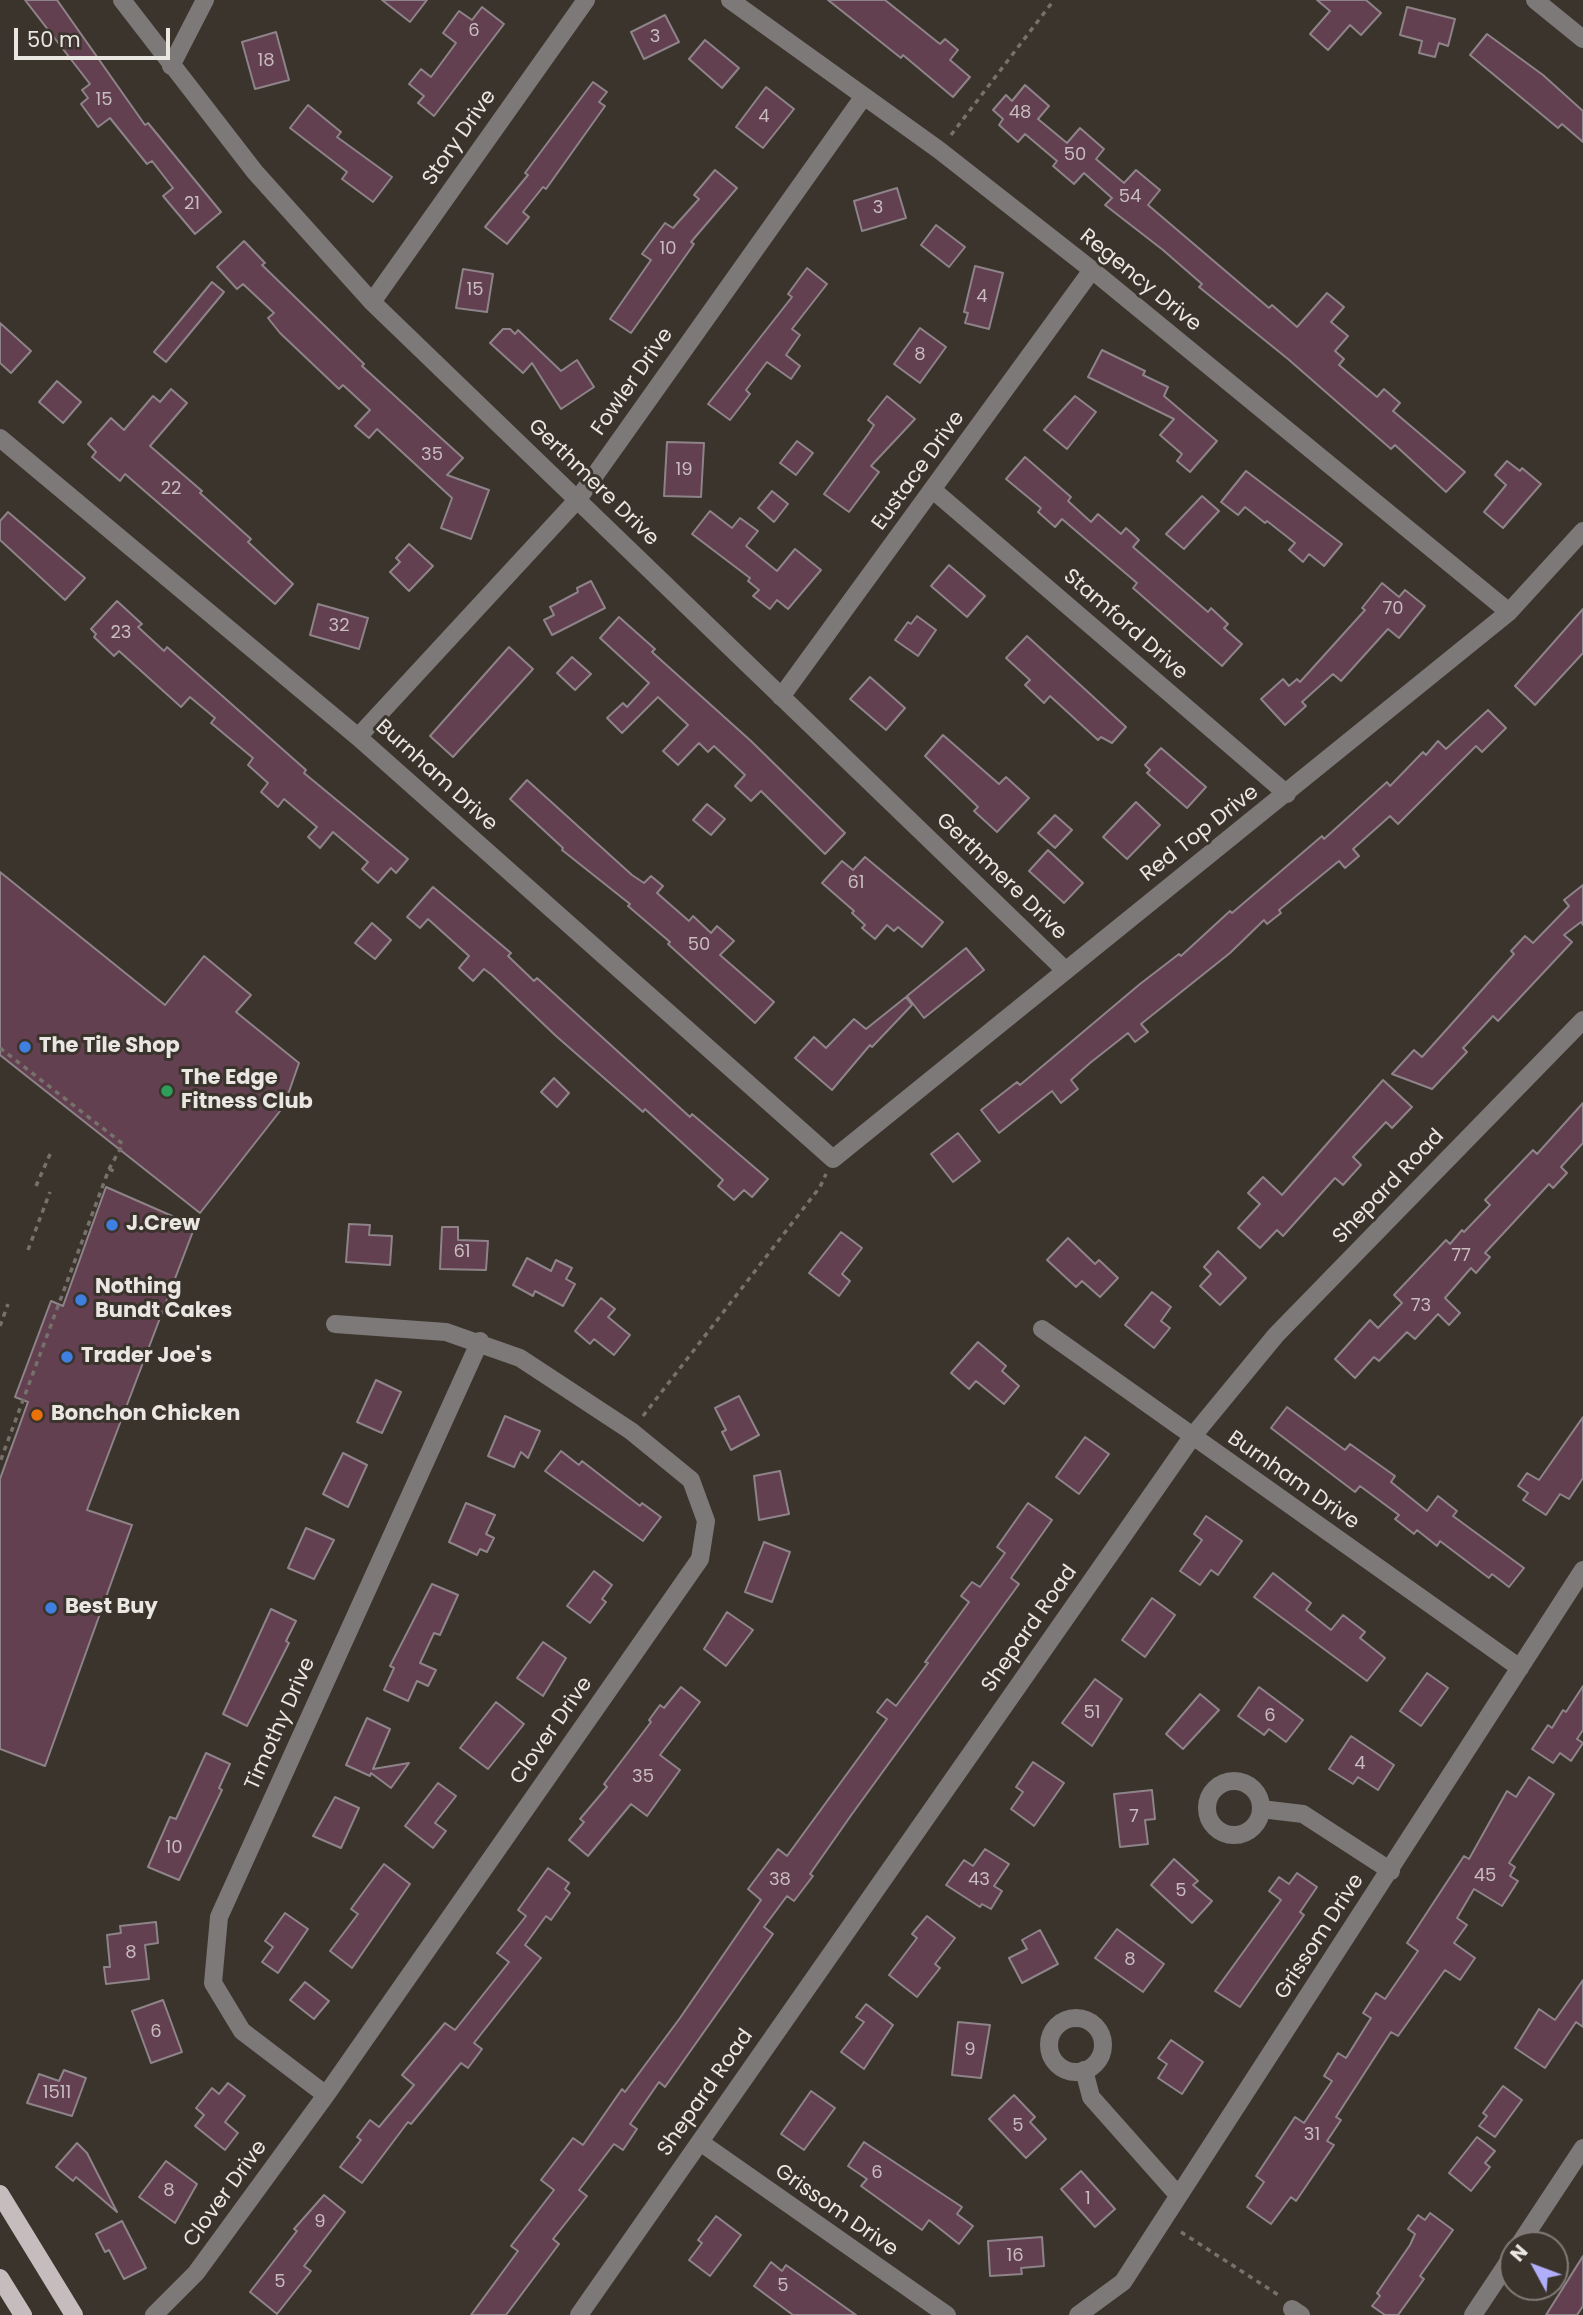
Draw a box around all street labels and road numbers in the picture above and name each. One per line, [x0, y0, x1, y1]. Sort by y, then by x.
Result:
street label: Story Drive [418, 85, 502, 191]
street label: Regency Drive [1074, 224, 1206, 338]
street label: Fowler Drive [587, 323, 679, 441]
street label: Eustace Drive [867, 407, 971, 535]
street label: Gerthmere Drive [522, 414, 664, 552]
street label: Stamford Drive [1058, 564, 1192, 686]
street label: Burnham Drive [370, 715, 502, 837]
street label: Red Top Drive [1136, 780, 1264, 888]
street label: Gerthmere Drive [930, 808, 1072, 946]
street label: Shepard Road [1328, 1125, 1450, 1249]
street label: Burnham Drive [1222, 1426, 1364, 1536]
street label: Shepard Road [977, 1561, 1083, 1697]
street label: Timothy Drive [240, 1654, 322, 1794]
street label: Clover Drive [506, 1672, 598, 1790]
street label: Grissom Drive [1270, 1870, 1370, 2004]
street label: Shepard Road [653, 2025, 759, 2161]
street label: Clover Drive [179, 2136, 273, 2252]
street label: Grissom Drive [770, 2159, 902, 2263]

